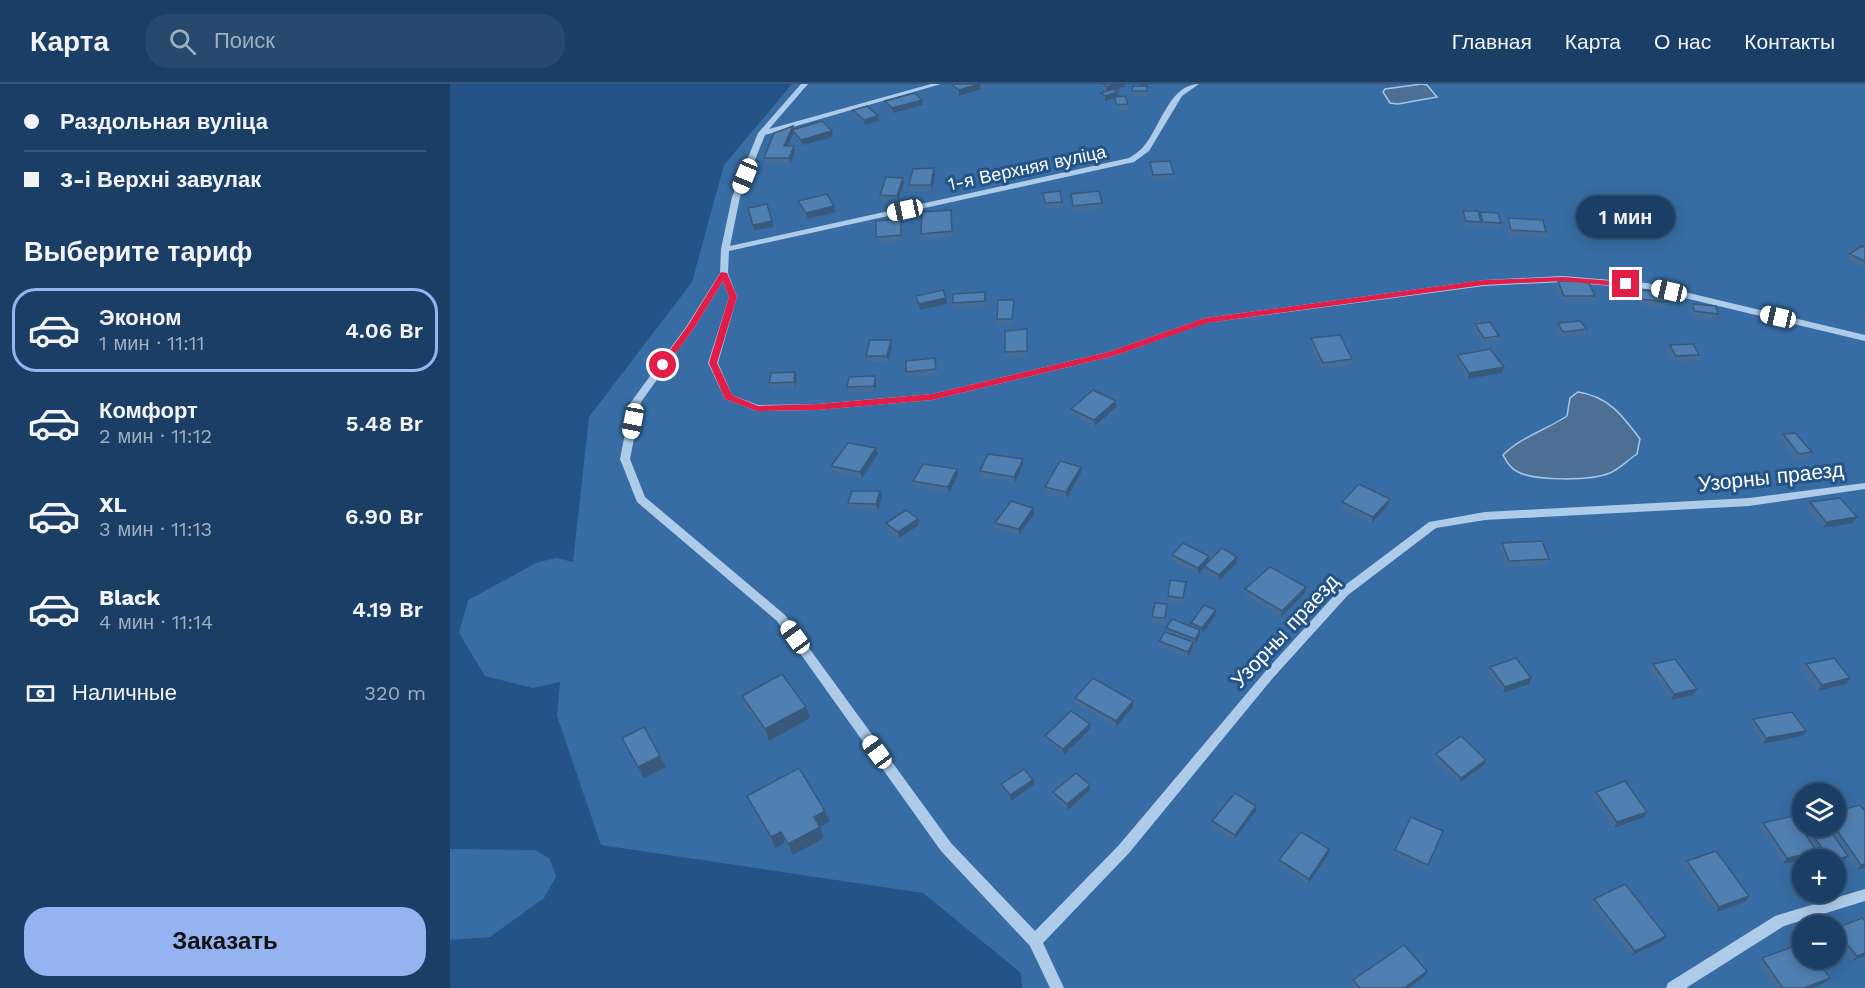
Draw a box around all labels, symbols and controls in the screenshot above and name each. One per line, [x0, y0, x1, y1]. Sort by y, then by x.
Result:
search box [145, 14, 565, 68]
text: Карта [30, 25, 109, 58]
icon: search [166, 25, 199, 58]
text: Поиск [214, 28, 275, 53]
text: Главная [1452, 29, 1532, 54]
text: Карта [1565, 29, 1621, 54]
text: О нас [1654, 29, 1711, 54]
text: Контакты [1744, 29, 1835, 54]
text: Раздольная вуліца [60, 109, 268, 134]
street label: 1-я Верхняя вуліца [946, 140, 1109, 195]
car [730, 156, 760, 196]
text: 3-і Верхні завулак [60, 167, 261, 192]
car [886, 197, 924, 223]
callout: 1 мин [1576, 197, 1676, 239]
text: 1 мин [1599, 205, 1652, 229]
text: Выберите тариф [24, 236, 252, 268]
route end [1612, 270, 1639, 297]
car [1649, 278, 1689, 304]
icon: car [27, 303, 81, 357]
car [1758, 304, 1798, 330]
text: Эконом [99, 305, 182, 330]
text: 4.06 Br [345, 318, 423, 343]
text: 1 мин · 11:11 [99, 331, 204, 355]
route start [649, 351, 676, 378]
icon: car [27, 396, 81, 450]
text: Комфорт [99, 398, 198, 423]
car [621, 402, 645, 440]
text: 5.48 Br [346, 411, 423, 436]
text: 2 мин · 11:12 [99, 424, 212, 448]
street label: Узорны праезд [1697, 456, 1845, 497]
icon: car [27, 489, 81, 543]
text: XL [99, 492, 127, 517]
text: 6.90 Br [345, 504, 423, 529]
text: 3 мин · 11:13 [99, 517, 212, 541]
street label: Узорны праезд [1226, 569, 1344, 693]
icon: car [27, 582, 81, 636]
text: Black [99, 585, 160, 610]
text: 4.19 Br [352, 597, 423, 622]
text: 4 мин · 11:14 [99, 610, 213, 634]
car [777, 617, 813, 657]
icon: cash [24, 677, 57, 710]
text: Наличные [72, 680, 177, 705]
text: 320 m [364, 681, 426, 705]
car [859, 732, 895, 772]
map controls [1792, 783, 1846, 969]
button: layers [1792, 783, 1846, 837]
button: + [1792, 849, 1846, 903]
button: Заказать [24, 907, 426, 976]
button: − [1792, 915, 1846, 969]

